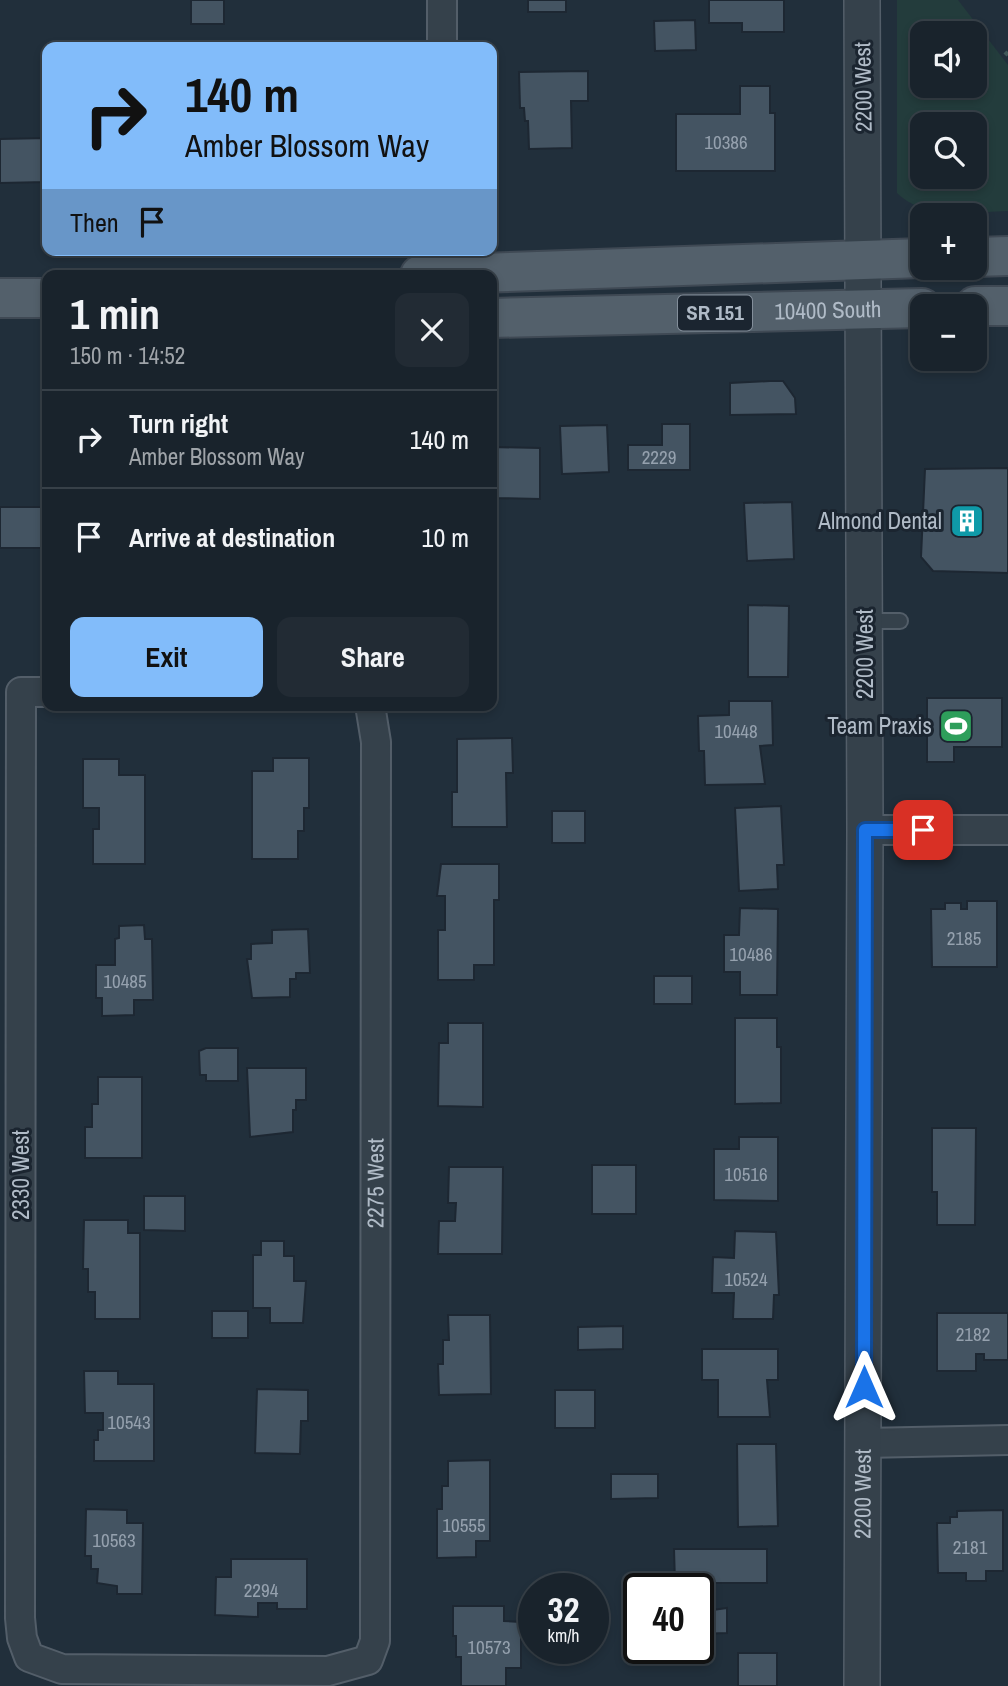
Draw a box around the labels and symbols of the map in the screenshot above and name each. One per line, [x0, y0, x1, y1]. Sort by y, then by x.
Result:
street label: 2200 West [846, 42, 879, 132]
house number: 10386 [704, 129, 748, 155]
street label: 10400 South [774, 293, 882, 326]
road number: SR 151 [678, 296, 752, 330]
house number: 2229 [642, 444, 676, 470]
building icon: Almond Dental [948, 502, 986, 540]
place label: Almond Dental [817, 505, 942, 536]
street label: 2200 West [849, 609, 880, 699]
sports icon: Team Praxis [937, 707, 975, 745]
place label: Team Praxis [827, 710, 932, 741]
house number: 10448 [714, 718, 758, 744]
pin [893, 800, 953, 860]
house number: 2185 [947, 925, 982, 951]
house number: 10486 [729, 941, 773, 967]
house number: 10485 [103, 968, 147, 994]
street label: 2330 West [5, 1130, 36, 1220]
street label: 2275 West [359, 1138, 391, 1228]
house number: 10516 [724, 1161, 768, 1187]
house number: 10524 [724, 1266, 768, 1292]
house number: 2182 [956, 1321, 990, 1347]
position arrow [827, 1350, 901, 1424]
house number: 10543 [107, 1409, 151, 1435]
street label: 2200 West [847, 1449, 878, 1539]
house number: 10555 [442, 1512, 486, 1538]
house number: 10563 [92, 1527, 136, 1553]
house number: 2181 [953, 1534, 988, 1560]
speed limit sign: 40 [623, 1573, 714, 1664]
house number: 2294 [244, 1577, 279, 1603]
house number: 10573 [467, 1634, 511, 1660]

